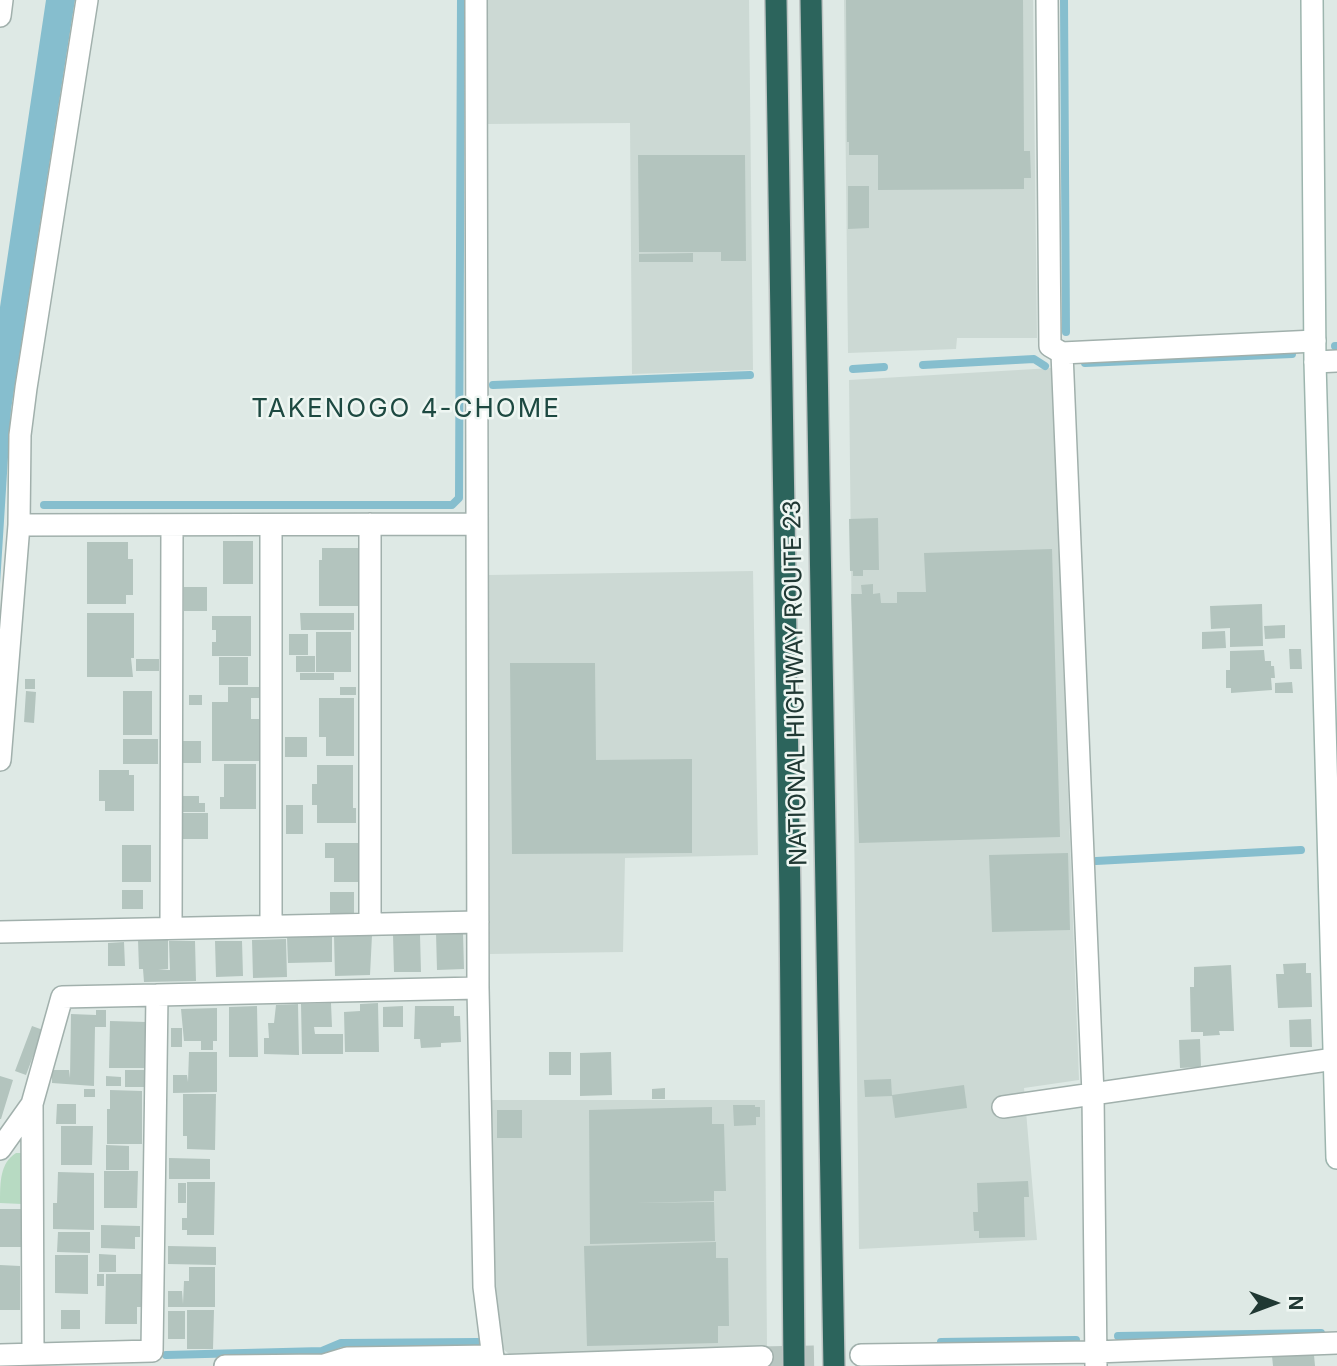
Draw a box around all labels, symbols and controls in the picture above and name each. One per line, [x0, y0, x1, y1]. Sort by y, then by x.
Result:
district label: TAKENOGO 4-CHOME [253, 393, 559, 425]
street label: NATIONAL HIGHWAY ROUTE 23 [778, 500, 814, 866]
north arrow [1239, 1268, 1309, 1338]
text: N [1284, 1296, 1307, 1310]

